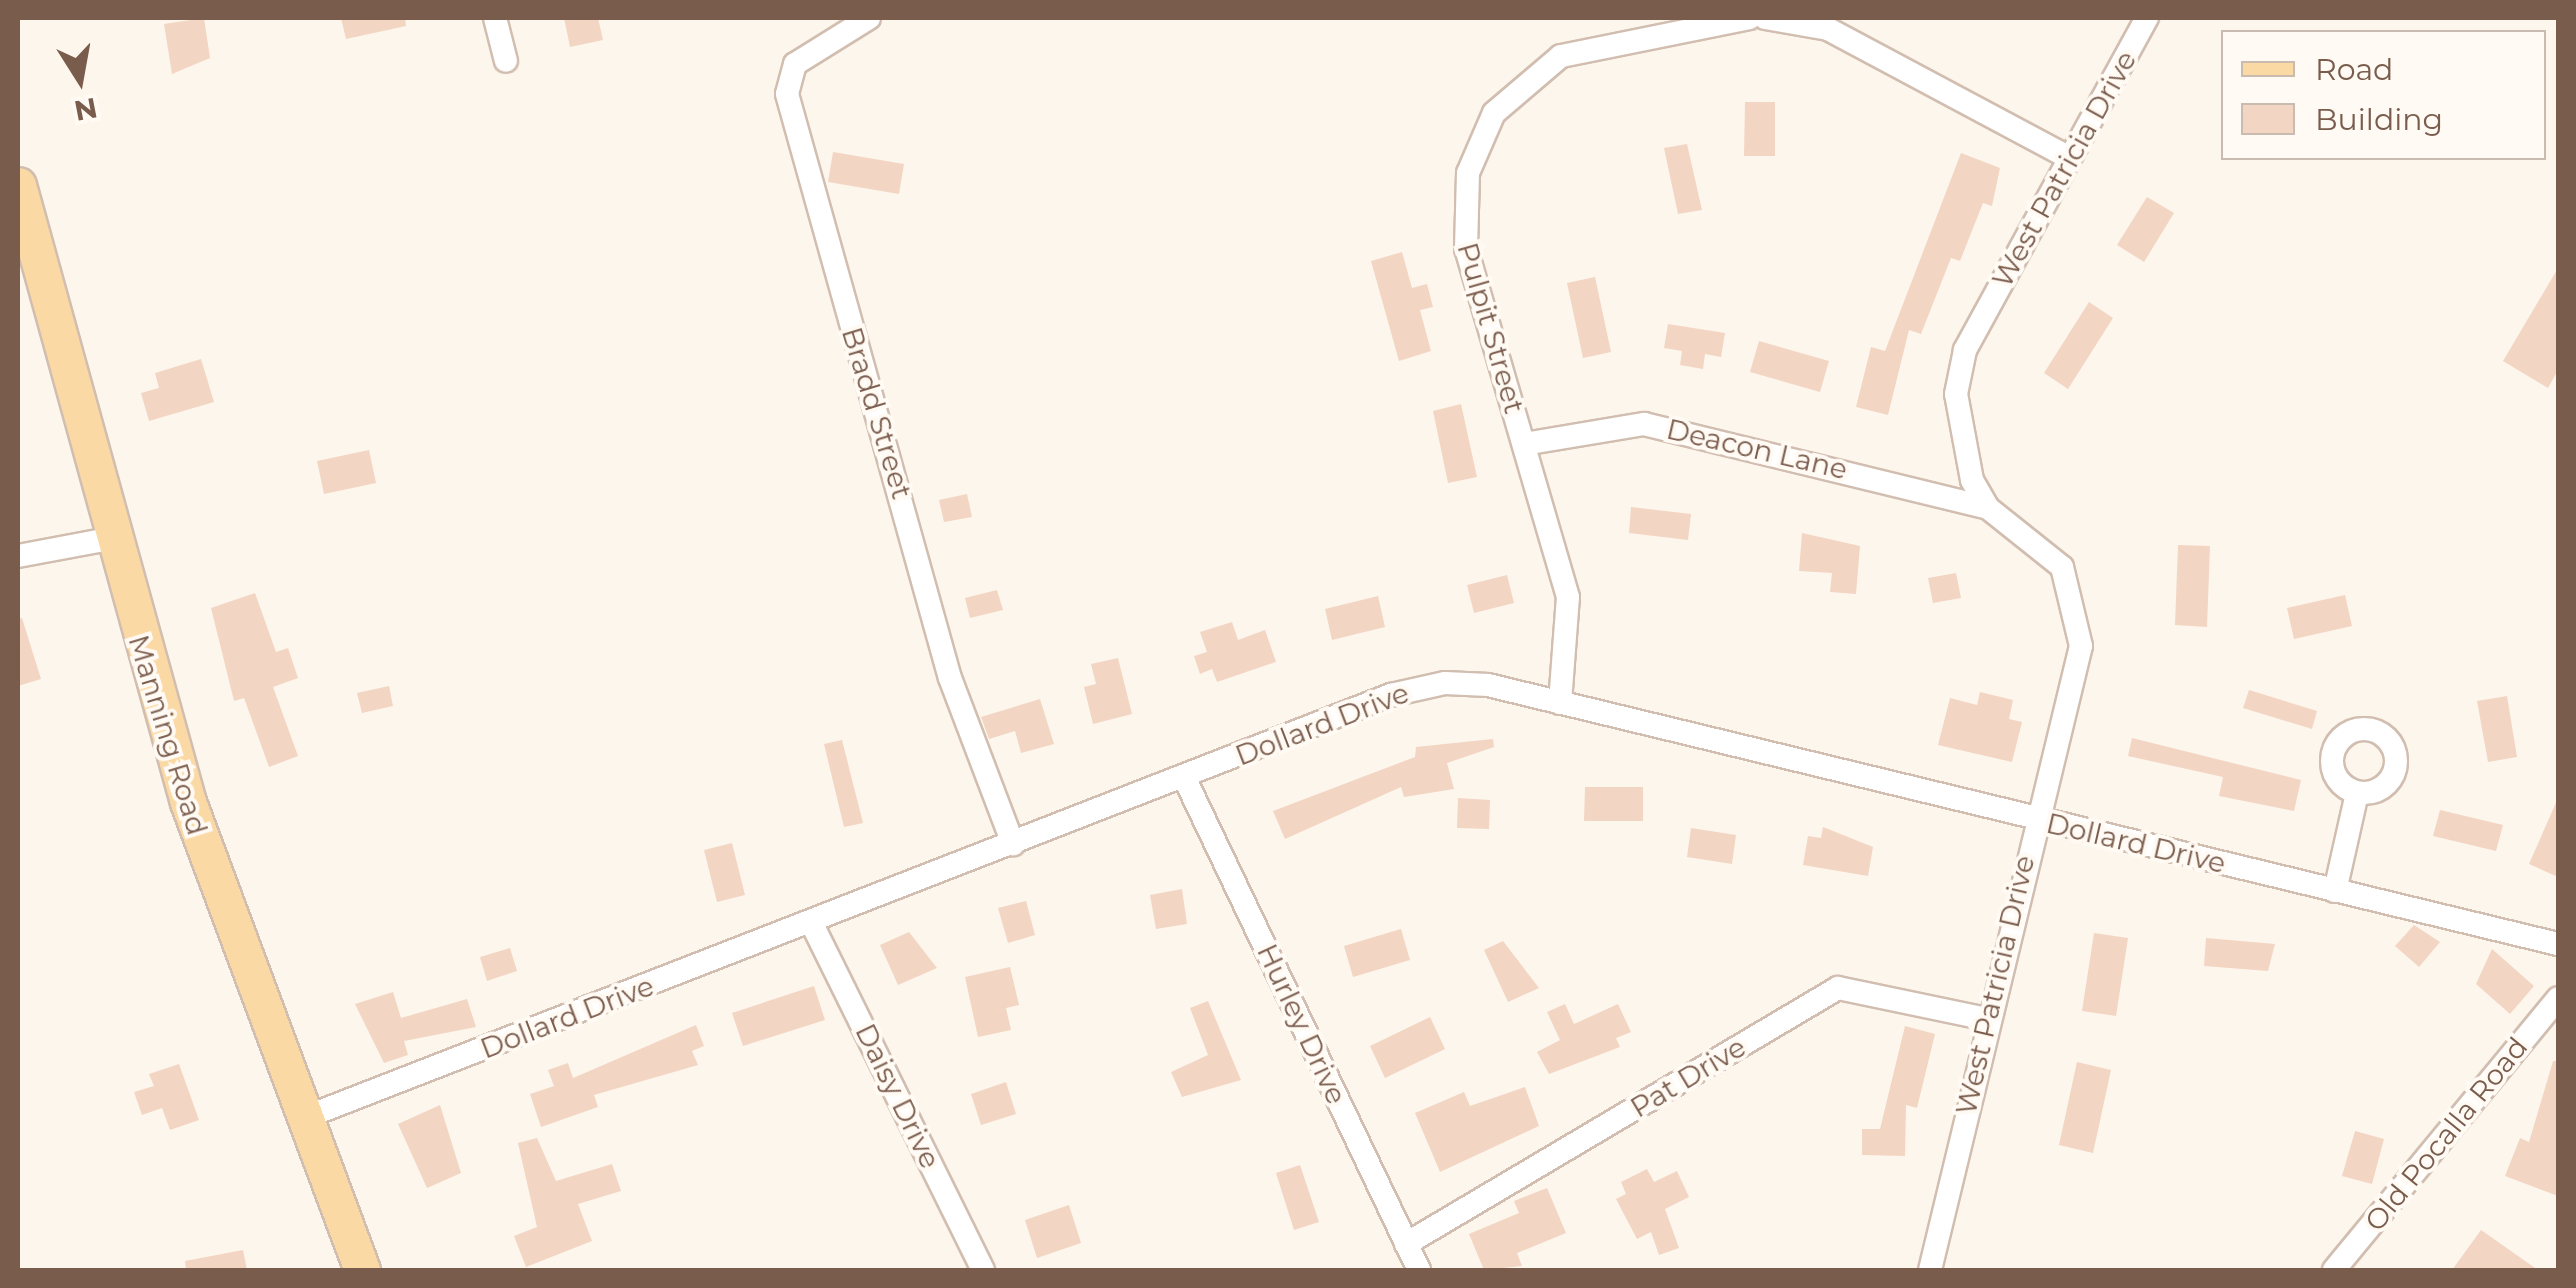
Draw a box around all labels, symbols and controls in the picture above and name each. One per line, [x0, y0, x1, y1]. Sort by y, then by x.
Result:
north arrow [30, 30, 130, 130]
legend [2221, 30, 2546, 160]
street label: West Patricia Drive [1985, 45, 2143, 293]
text: Road [2315, 51, 2393, 88]
text: N [71, 91, 100, 128]
text: Building [2315, 101, 2443, 138]
street label: Pulpit Street [1451, 239, 1531, 417]
street label: Bradd Street [835, 323, 919, 503]
street label: Deacon Lane [1663, 412, 1851, 486]
street label: Manning Road [122, 631, 214, 839]
street label: Dollard Drive [1231, 676, 1413, 772]
street label: Dollard Drive [2043, 806, 2229, 880]
street label: West Patricia Drive [1949, 852, 2041, 1118]
street label: Hurley Drive [1250, 939, 1354, 1109]
street label: Dollard Drive [476, 969, 658, 1065]
street label: Daisy Drive [849, 1018, 947, 1174]
street label: Pat Drive [1624, 1030, 1752, 1124]
street label: Old Pocalla Road [2358, 1031, 2534, 1237]

